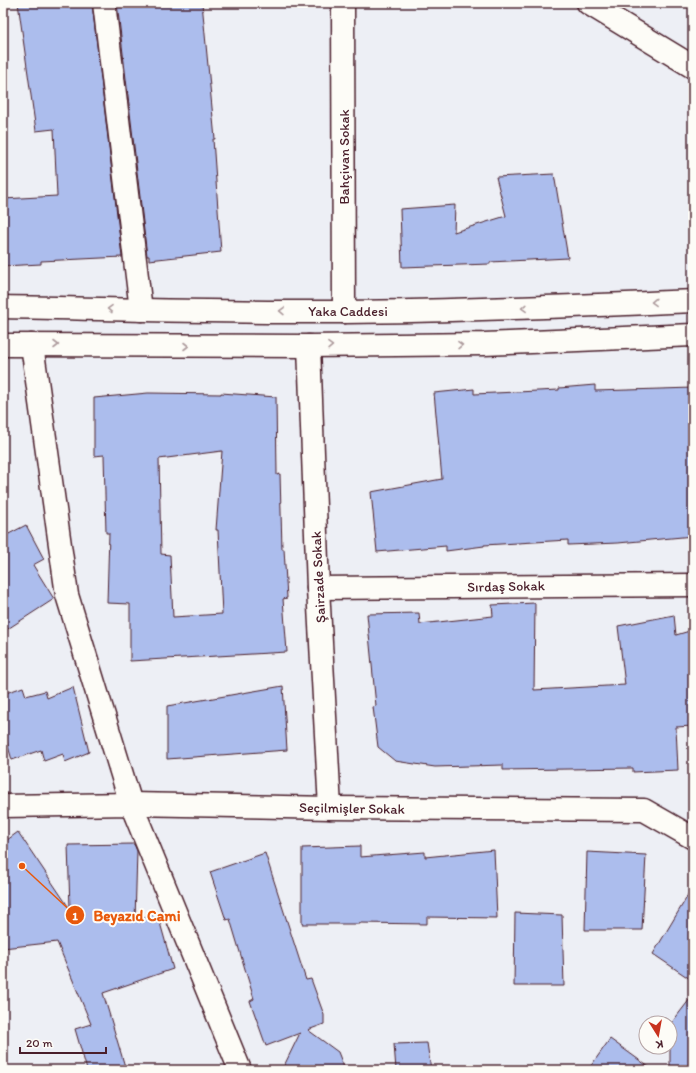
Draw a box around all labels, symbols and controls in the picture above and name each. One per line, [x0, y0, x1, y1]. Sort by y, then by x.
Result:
street label: Bahçivan Sokak [336, 109, 353, 205]
one-way arrow [651, 298, 657, 307]
street label: Yaka Caddesi [308, 303, 388, 320]
one-way arrow [521, 304, 527, 312]
one-way arrow [107, 305, 113, 313]
one-way arrow [279, 307, 285, 315]
one-way arrow [53, 341, 59, 349]
one-way arrow [457, 341, 463, 349]
one-way arrow [183, 342, 189, 350]
one-way arrow [327, 342, 333, 350]
street label: Şairzade Sokak [308, 531, 329, 623]
street label: Sırdaş Sokak [467, 577, 546, 596]
street label: Seçilmişler Sokak [299, 799, 406, 818]
callout: Beyazıd Cami [65, 902, 189, 929]
text: Beyazıd Cami [94, 907, 181, 926]
text: 1 [72, 909, 78, 923]
north arrow [638, 1015, 678, 1055]
scale bar [20, 1029, 106, 1055]
text: 20 m [26, 1036, 53, 1050]
text: K [654, 1037, 665, 1052]

